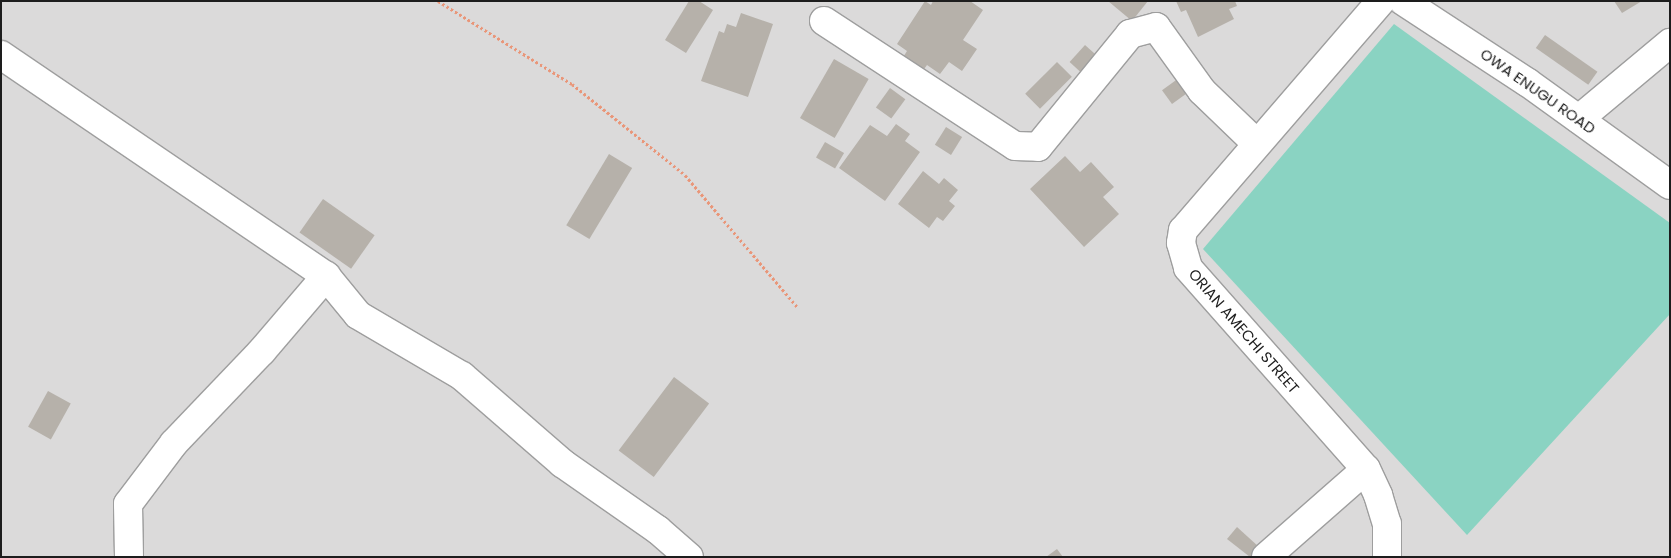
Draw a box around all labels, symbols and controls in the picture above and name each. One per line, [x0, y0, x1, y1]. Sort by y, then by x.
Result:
street label: OWA ENUGU ROAD [1477, 45, 1599, 137]
street label: ORIAN AMECHI STREET [1185, 265, 1303, 397]

